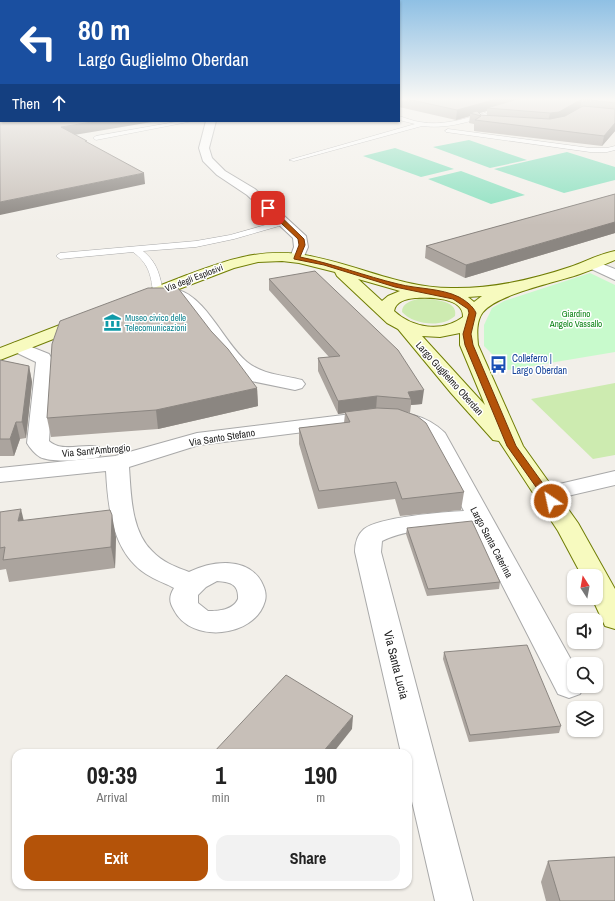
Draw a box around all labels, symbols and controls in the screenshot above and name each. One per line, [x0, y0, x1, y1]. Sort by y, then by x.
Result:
text: 80 m [78, 11, 130, 49]
icon: left [12, 16, 64, 68]
text: Largo Guglielmo Oberdan [78, 47, 249, 72]
icon: ahead [48, 92, 70, 114]
text: Then [12, 93, 40, 114]
pin [251, 191, 285, 225]
icon: arrive [257, 197, 279, 219]
street label: Via degli Esplosivi [163, 261, 225, 295]
park label: Giardino Angelo Vassallo [549, 308, 602, 330]
place label: Museo civico delle Telecomunicazioni [125, 312, 187, 334]
museum icon: Museo civico delle Telecomunicazioni [102, 313, 122, 333]
street label: Largo Guglielmo Oberdan [413, 339, 486, 418]
place label: Colleferro | Largo Oberdan [512, 352, 567, 377]
bus stop icon: Colleferro | Largo Oberdan [489, 354, 509, 374]
street label: Via Santo Stefano [188, 426, 256, 449]
street label: Via Sant'Ambrogio [61, 441, 131, 460]
position arrow [530, 480, 572, 522]
street label: Largo Santa Caterina [467, 505, 516, 580]
north arrow [567, 569, 603, 605]
map controls [567, 569, 603, 737]
button: sound [567, 613, 603, 649]
street label: Via Santa Lucia [380, 629, 412, 701]
button: search [567, 657, 603, 693]
button: layers [567, 701, 603, 737]
text: 09:39 [87, 759, 137, 791]
text: 1 [215, 759, 226, 791]
text: 190 [304, 759, 337, 791]
text: Arrival [97, 789, 127, 806]
text: min [212, 789, 230, 806]
text: m [316, 789, 325, 806]
button: Exit [24, 835, 208, 881]
button: Share [216, 835, 400, 881]

